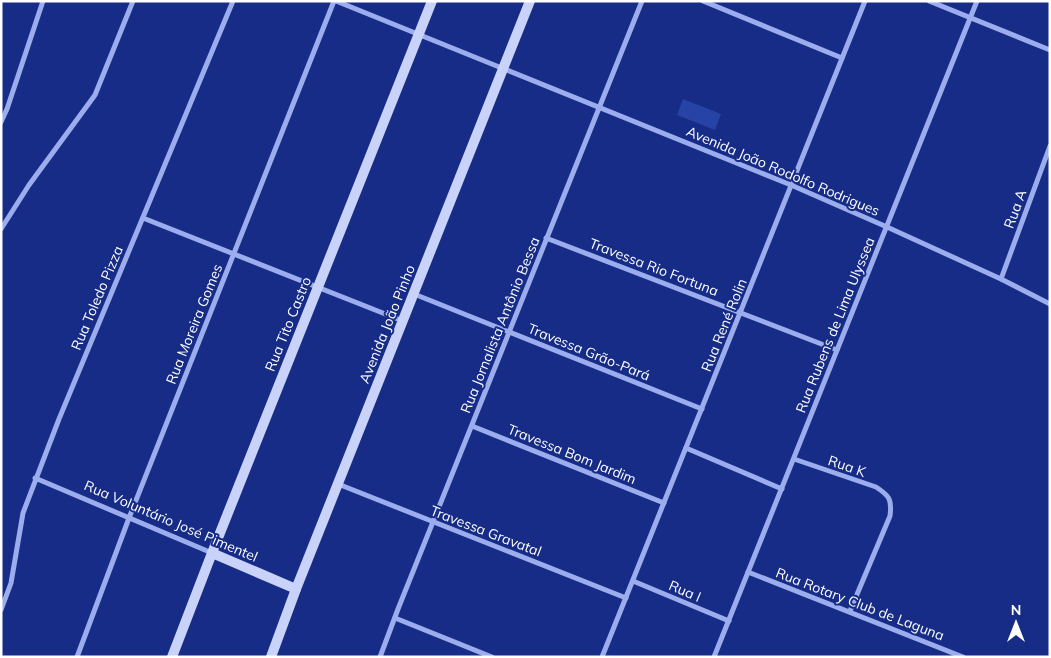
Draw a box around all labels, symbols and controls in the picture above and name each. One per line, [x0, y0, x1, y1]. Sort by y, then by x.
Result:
street label: Avenida João Rodolfo Rodrigues [684, 122, 882, 220]
street label: Rua A [1000, 186, 1031, 231]
street label: Rua Jornalista Antônio Bessa [456, 234, 544, 416]
street label: Travessa Rio Fortuna [587, 234, 721, 300]
street label: Rua Rubens de Lima Ulyssea [791, 234, 879, 416]
street label: Rua Toledo Pizza [67, 243, 127, 353]
street label: Rua Moreira Gomes [162, 261, 226, 387]
street label: Avenida João Pinho [355, 262, 419, 386]
street label: Rua Tito Castro [261, 274, 315, 374]
street label: Rua René Rolin [697, 276, 751, 374]
street label: Travessa Grão-Pará [525, 319, 653, 385]
street label: Travessa Bom Jardim [505, 420, 639, 488]
street label: Rua K [826, 451, 869, 481]
street label: Rua Voluntário José Pimentel [81, 476, 261, 566]
street label: Travessa Gravatal [428, 502, 544, 560]
street label: Rua Rotary Club de Laguna [773, 564, 947, 644]
street label: Rua I [666, 576, 704, 606]
north arrow [991, 598, 1041, 648]
text: N [1011, 601, 1021, 619]

